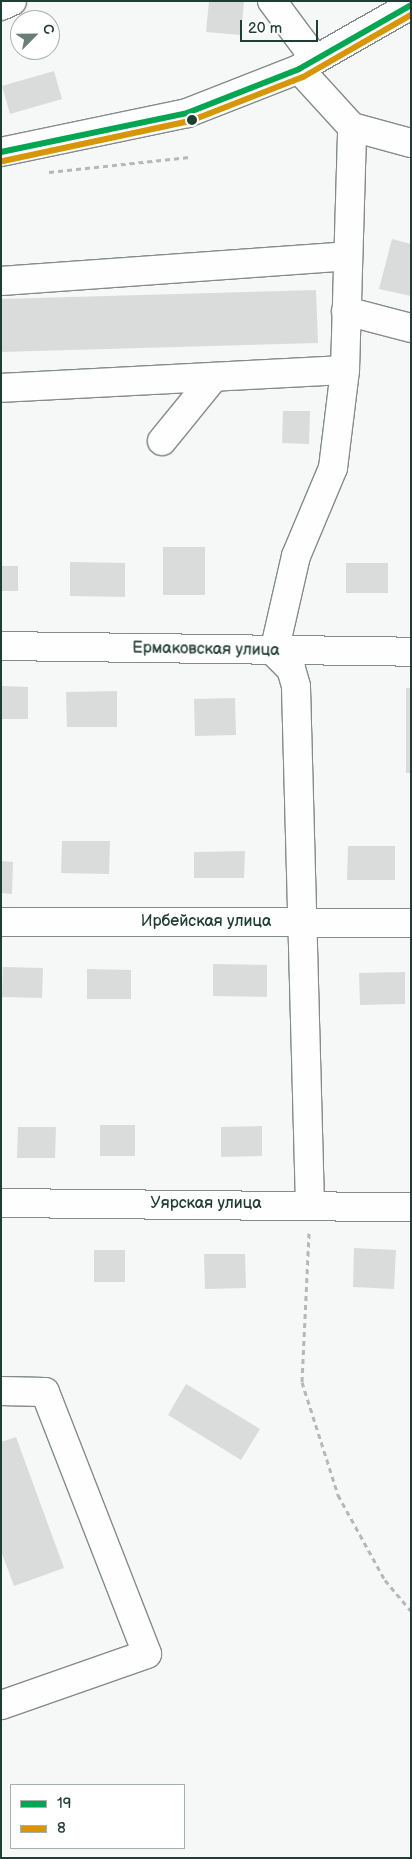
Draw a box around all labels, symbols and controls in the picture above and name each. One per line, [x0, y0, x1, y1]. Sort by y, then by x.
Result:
north arrow [10, 10, 60, 60]
scale bar [242, 10, 320, 42]
text: 20 m [248, 19, 282, 38]
text: С [39, 22, 58, 37]
unlabelled marker [187, 115, 197, 125]
street label: Ермаковская улица [132, 639, 280, 661]
street label: Ирбейская улица [141, 912, 271, 932]
street label: Уярская улица [150, 1194, 262, 1214]
legend [10, 1784, 185, 1849]
text: 19 [57, 1794, 71, 1813]
text: 8 [57, 1819, 66, 1838]

